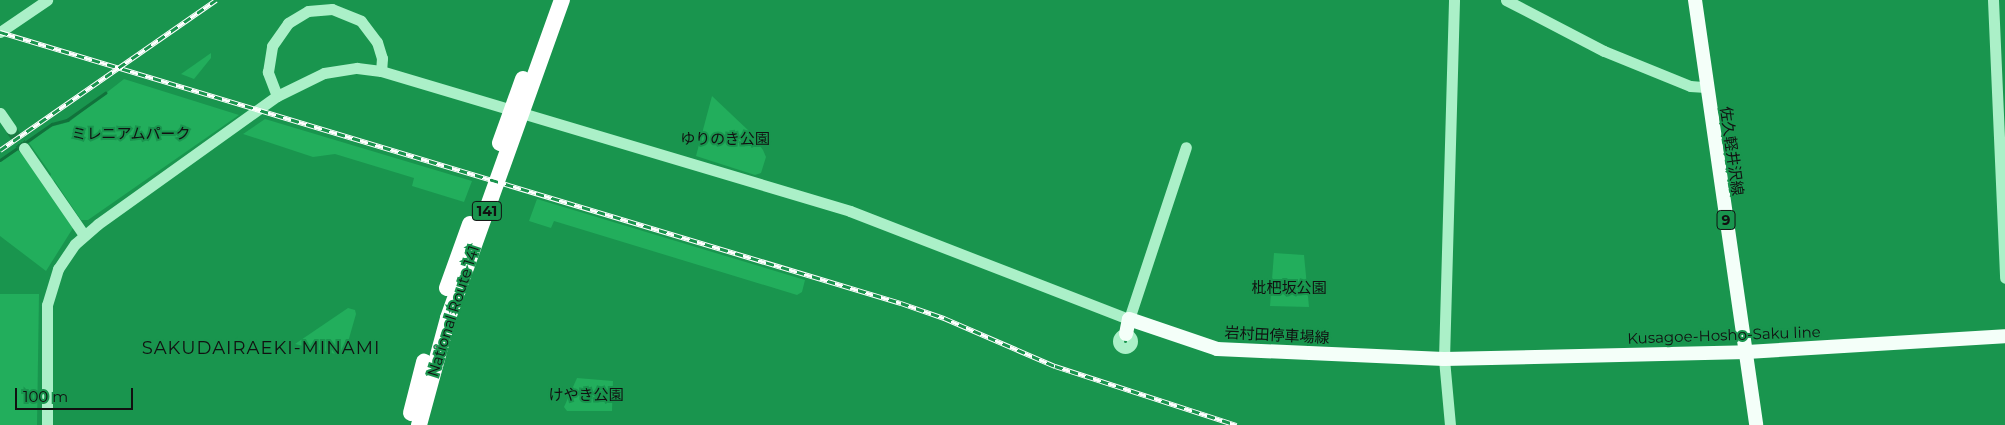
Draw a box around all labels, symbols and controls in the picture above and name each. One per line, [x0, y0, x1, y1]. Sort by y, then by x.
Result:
street label: 佐久軽井沢線 [1717, 105, 1747, 197]
park label: ミレニアムパーク [71, 125, 191, 143]
park label: ゆりのき公園 [680, 130, 770, 148]
road number: 141 [471, 200, 503, 222]
road number: 9 [1716, 208, 1736, 232]
street label: National Route 141 [423, 243, 483, 379]
park label: 枇杷坂公園 [1252, 279, 1326, 297]
street label: 岩村田停車場線 [1224, 323, 1330, 347]
street label: Kusagoe-Hosho-Saku line [1627, 323, 1821, 347]
district label: SAKUDAIRAEKI-MINAMI [139, 337, 383, 359]
scale bar [18, 378, 135, 410]
park label: けやき公園 [549, 386, 623, 404]
text: 100 m [23, 387, 68, 406]

